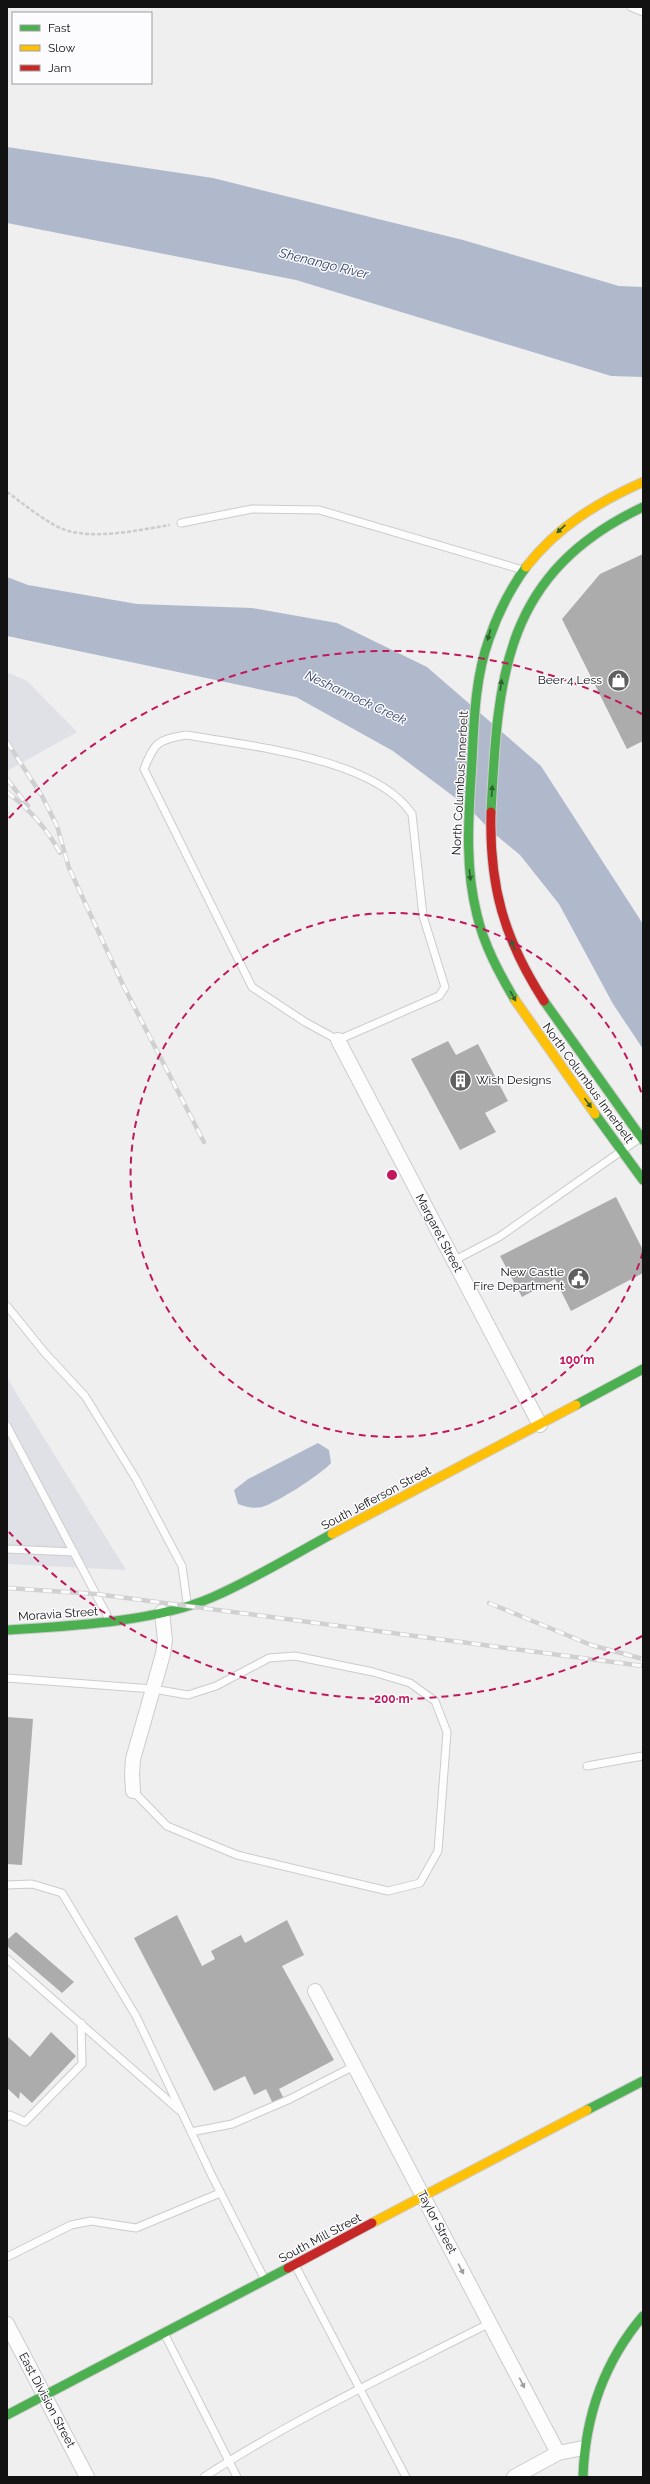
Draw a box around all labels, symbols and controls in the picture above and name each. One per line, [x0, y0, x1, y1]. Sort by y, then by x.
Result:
legend [12, 12, 152, 84]
text: Fast [48, 21, 71, 35]
text: Slow [48, 41, 75, 55]
text: Jam [48, 61, 71, 75]
water label: Shenango River [277, 245, 370, 282]
one-way arrow [556, 524, 566, 534]
one-way arrow [486, 630, 492, 642]
water label: Neshannock Creek [303, 667, 409, 728]
shop icon: Beer 4 Less [605, 667, 631, 693]
place label: Beer 4 Less [538, 673, 602, 687]
one-way arrow [498, 679, 504, 691]
street label: North Columbus Innerbelt [449, 710, 471, 856]
one-way arrow [489, 785, 496, 797]
one-way arrow [467, 869, 473, 881]
one-way arrow [510, 939, 516, 951]
one-way arrow [510, 990, 517, 1002]
street label: North Columbus Innerbelt [540, 1020, 636, 1146]
building icon: Wish Designs [447, 1067, 473, 1093]
place label: Wish Designs [476, 1073, 551, 1087]
one-way arrow [583, 1097, 592, 1108]
centre of rings [385, 1168, 399, 1182]
street label: Margaret Street [413, 1192, 465, 1274]
place label: New Castle Fire Department [473, 1265, 564, 1293]
public building icon: New Castle Fire Department [566, 1266, 592, 1292]
text: 100 m [560, 1353, 594, 1367]
street label: South Jefferson Street [319, 1463, 433, 1533]
street label: Moravia Street [18, 1604, 98, 1624]
text: 200 m [374, 1692, 410, 1706]
street label: Taylor Street [414, 2188, 460, 2256]
street label: South Mill Street [276, 2210, 364, 2266]
one-way arrow [458, 2263, 465, 2275]
street label: East Division Street [16, 2350, 78, 2450]
one-way arrow [519, 2378, 526, 2389]

